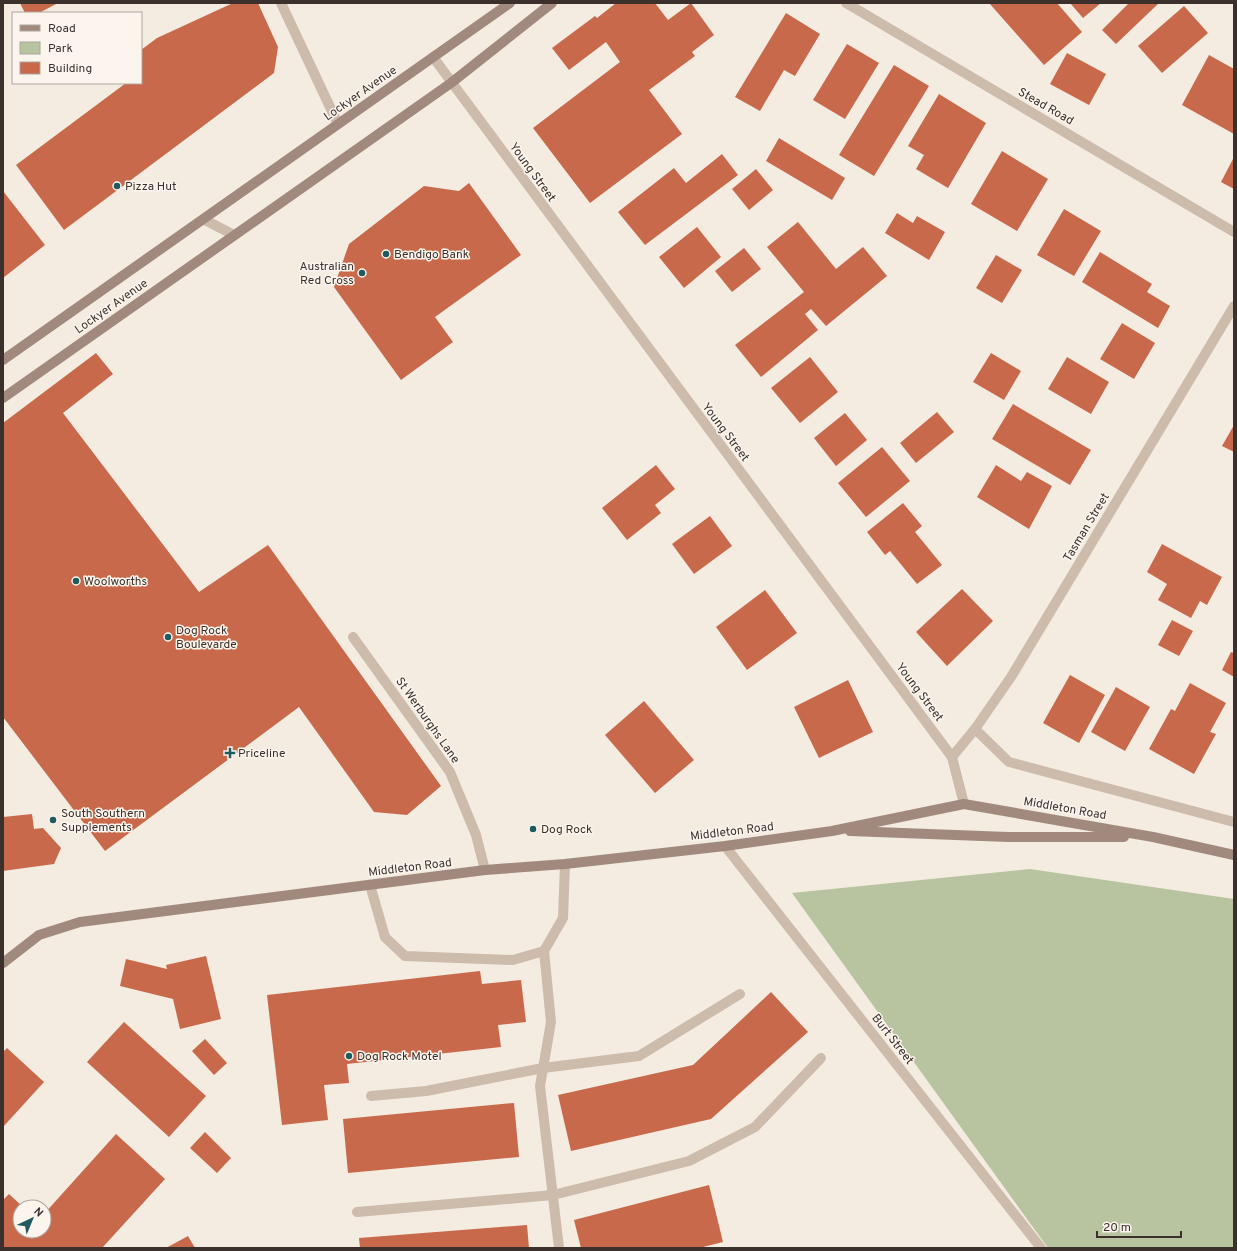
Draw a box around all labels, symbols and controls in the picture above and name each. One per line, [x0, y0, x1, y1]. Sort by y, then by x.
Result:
legend [12, 12, 142, 84]
text: Road [48, 21, 76, 37]
text: Park [48, 41, 73, 57]
text: Building [48, 61, 92, 77]
street label: Lockyer Avenue [321, 63, 400, 125]
street label: Stead Road [1015, 85, 1076, 129]
street label: Young Street [505, 140, 559, 205]
place label: Pizza Hut [125, 179, 177, 195]
marker: Pizza Hut [112, 181, 122, 191]
place label: Bendigo Bank [394, 247, 469, 263]
marker: Bendigo Bank [381, 249, 391, 259]
place label: Australian Red Cross [299, 259, 354, 289]
marker: Australian Red Cross [357, 268, 367, 278]
street label: Lockyer Avenue [72, 276, 151, 338]
street label: Young Street [698, 400, 753, 465]
street label: Tasman Street [1060, 490, 1114, 565]
place label: Woolworths [84, 574, 147, 590]
marker: Woolworths [71, 576, 81, 586]
place label: Dog Rock Boulevarde [176, 623, 237, 653]
marker: Dog Rock Boulevarde [163, 632, 173, 642]
street label: Young Street [892, 660, 947, 725]
street label: St Werburghs Lane [391, 674, 463, 767]
place label: Priceline [238, 746, 285, 762]
marker: Priceline [225, 748, 235, 758]
street label: Middleton Road [1022, 794, 1108, 824]
place label: South Southern Supplements [61, 806, 145, 836]
marker: South Southern Supplements [48, 815, 58, 825]
street label: Middleton Road [689, 819, 775, 845]
place label: Dog Rock [541, 822, 592, 838]
marker: Dog Rock [528, 824, 538, 834]
street label: Middleton Road [367, 855, 453, 881]
street label: Burt Street [867, 1011, 917, 1068]
place label: Dog Rock Motel [357, 1049, 442, 1065]
marker: Dog Rock Motel [344, 1051, 354, 1061]
north arrow [12, 1199, 52, 1239]
text: N [31, 1205, 46, 1220]
scale bar [1097, 1213, 1181, 1239]
text: 20 m [1103, 1220, 1131, 1236]

